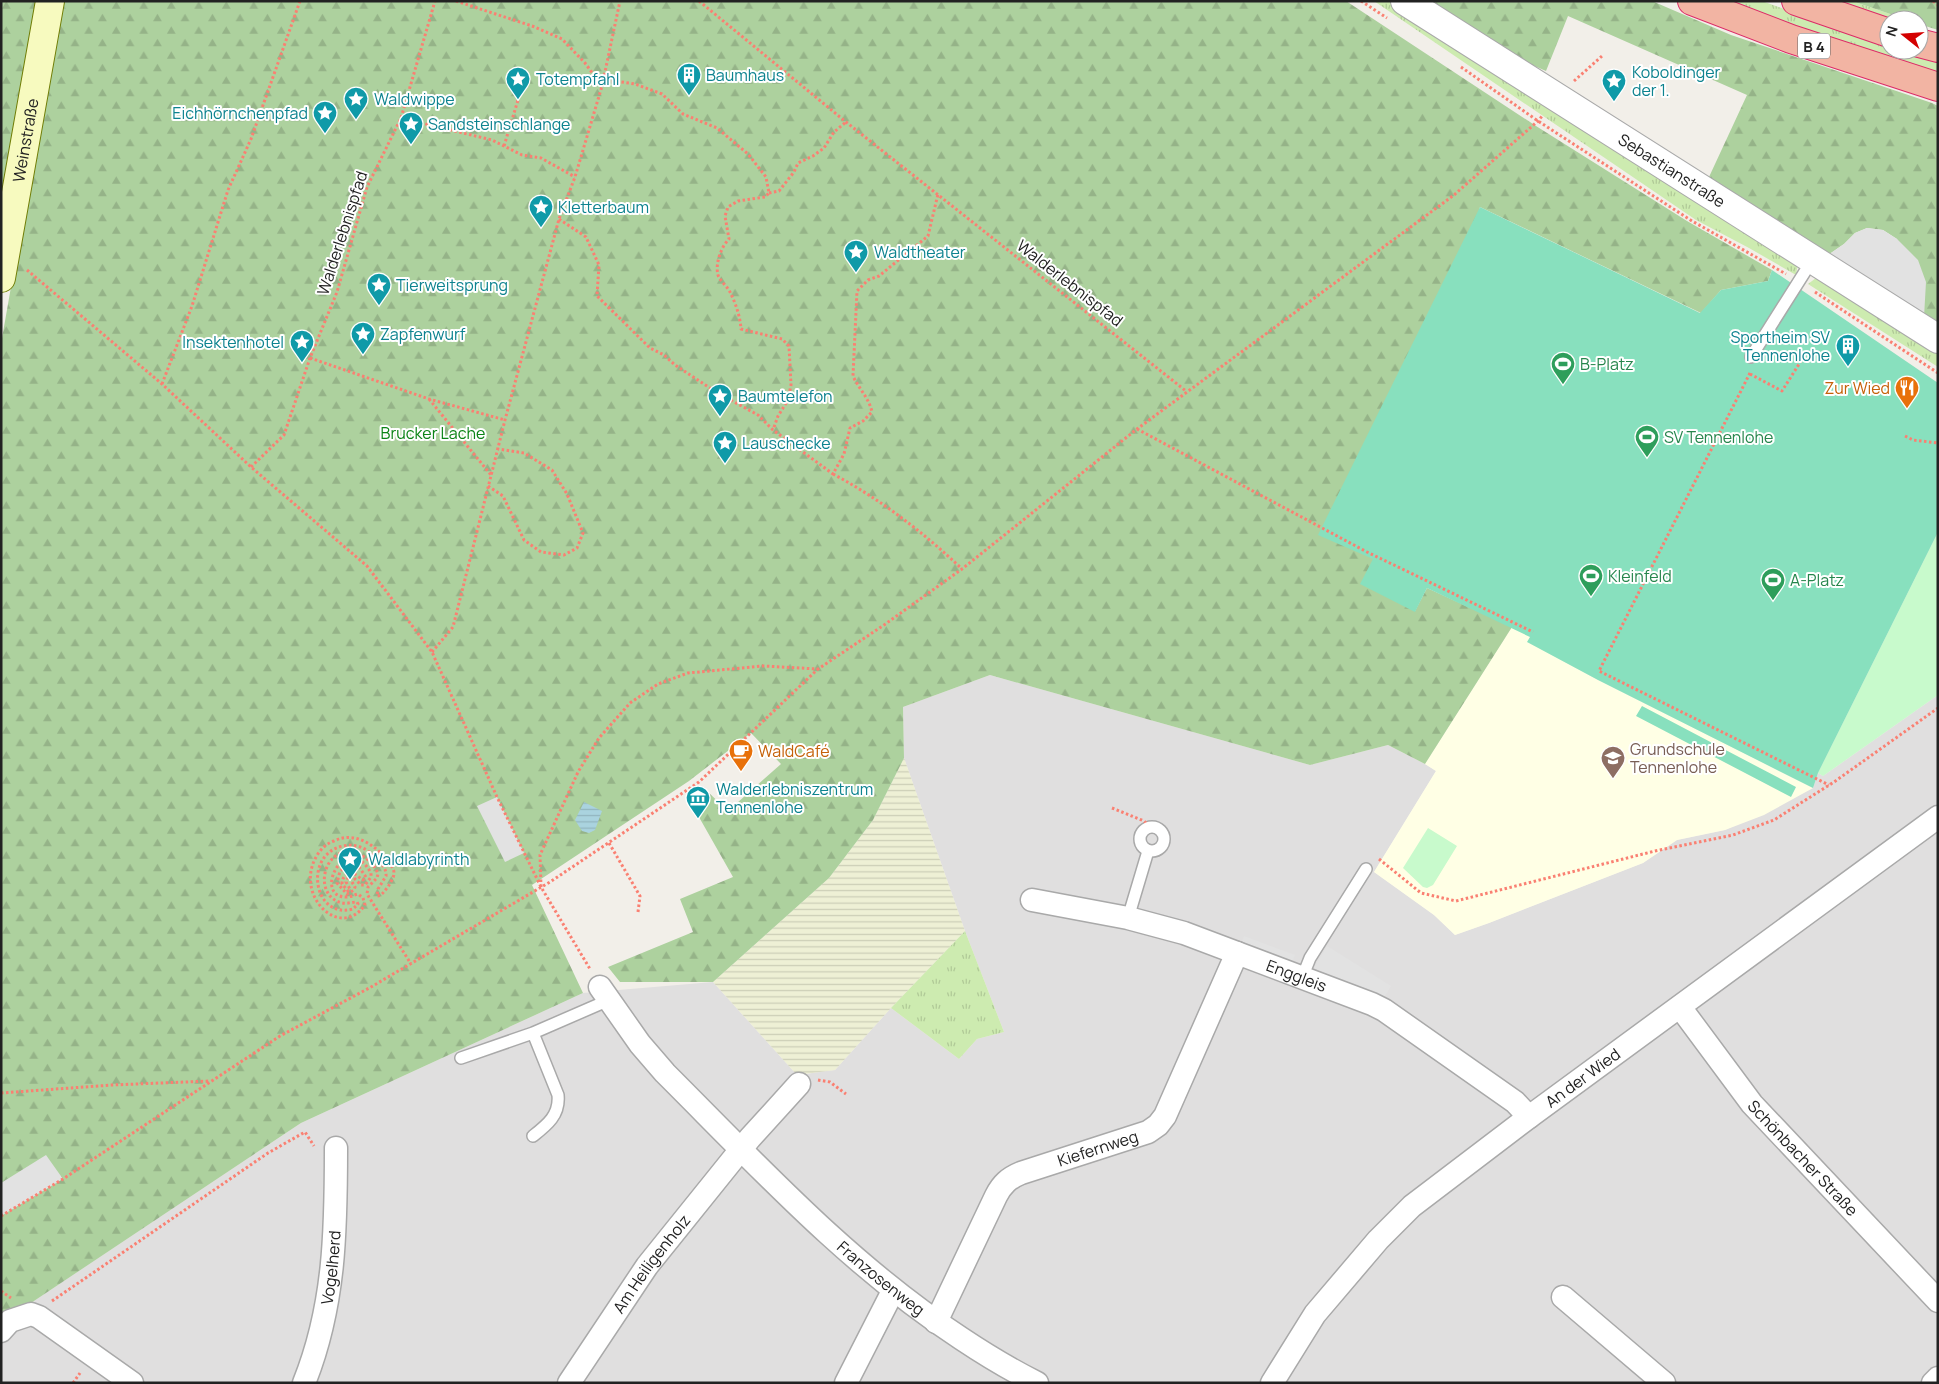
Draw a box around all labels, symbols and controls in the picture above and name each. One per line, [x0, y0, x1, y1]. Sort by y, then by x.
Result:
north arrow [1879, 10, 1929, 60]
text: N [1881, 23, 1902, 39]
road number: B 4 [1798, 34, 1830, 58]
place label: Koboldinger der 1. [1632, 61, 1721, 101]
building icon: Baumhaus [676, 62, 702, 96]
place label: Baumhaus [706, 64, 784, 86]
place icon: Totempfahl [505, 66, 531, 100]
place label: Totempfahl [536, 68, 620, 90]
place icon: Koboldinger der 1. [1601, 68, 1627, 102]
place icon: Waldwippe [343, 86, 369, 120]
place label: Waldwippe [374, 88, 455, 110]
street label: Weinstraße [7, 96, 44, 184]
place icon: Eichhörnchenpfad [312, 100, 338, 134]
place label: Eichhörnchenpfad [172, 102, 308, 124]
place icon: Sandsteinschlange [398, 111, 424, 145]
place label: Sandsteinschlange [428, 113, 570, 135]
street label: Sebastianstraße [1614, 128, 1730, 212]
street label: Walderlebnispfad [312, 168, 372, 298]
place icon: Kletterbaum [528, 194, 554, 228]
place label: Kletterbaum [558, 196, 649, 218]
street label: Walderlebnispfad [1012, 235, 1128, 331]
place icon: Waldtheater [843, 239, 869, 273]
place label: Waldtheater [874, 241, 966, 263]
place icon: Tierweitsprung [366, 272, 392, 306]
place label: Tierweitsprung [396, 274, 508, 296]
place icon: Zapfenwurf [350, 321, 376, 355]
place label: Zapfenwurf [380, 323, 466, 345]
place label: Sportheim SV Tennenlohe [1730, 326, 1830, 366]
place icon: Insektenhotel [289, 329, 315, 363]
place label: Insektenhotel [182, 331, 284, 353]
building icon: Sportheim SV Tennenlohe [1835, 333, 1861, 367]
sports icon: B-Platz [1550, 351, 1576, 385]
place label: B-Platz [1580, 353, 1634, 375]
restaurant icon: Zur Wied [1894, 375, 1920, 409]
place label: Zur Wied [1824, 377, 1890, 399]
place icon: Baumtelefon [707, 383, 733, 417]
place label: Baumtelefon [738, 385, 833, 407]
park label: Brucker Lache [381, 422, 485, 444]
sports icon: SV Tennenlohe [1634, 424, 1660, 458]
place label: SV Tennenlohe [1664, 426, 1773, 448]
place icon: Lauschecke [712, 430, 738, 464]
place label: Lauschecke [742, 432, 831, 454]
sports icon: Kleinfeld [1578, 563, 1604, 597]
place label: Kleinfeld [1608, 565, 1672, 587]
sports icon: A-Platz [1760, 567, 1786, 601]
place label: A-Platz [1790, 569, 1844, 591]
cafe icon: WaldCafé [728, 738, 754, 772]
place label: Grundschule Tennenlohe [1630, 738, 1725, 778]
place label: WaldCafé [758, 740, 830, 762]
school or university icon: Grundschule Tennenlohe [1600, 745, 1626, 779]
place label: Walderlebniszentrum Tennenlohe [716, 778, 873, 818]
museum icon: Walderlebniszentrum Tennenlohe [685, 785, 711, 819]
place icon: Waldlabyrinth [337, 846, 363, 880]
place label: Waldlabyrinth [368, 848, 469, 870]
street label: Enggleis [1263, 954, 1330, 997]
street label: An der Wied [1541, 1043, 1625, 1113]
street label: Schönbacher Straße [1743, 1095, 1863, 1221]
street label: Kiefernweg [1055, 1125, 1141, 1172]
street label: Am Heiligenholz [608, 1210, 695, 1317]
street label: Vogelherd [316, 1230, 345, 1306]
street label: Franzosenweg [832, 1236, 929, 1321]

